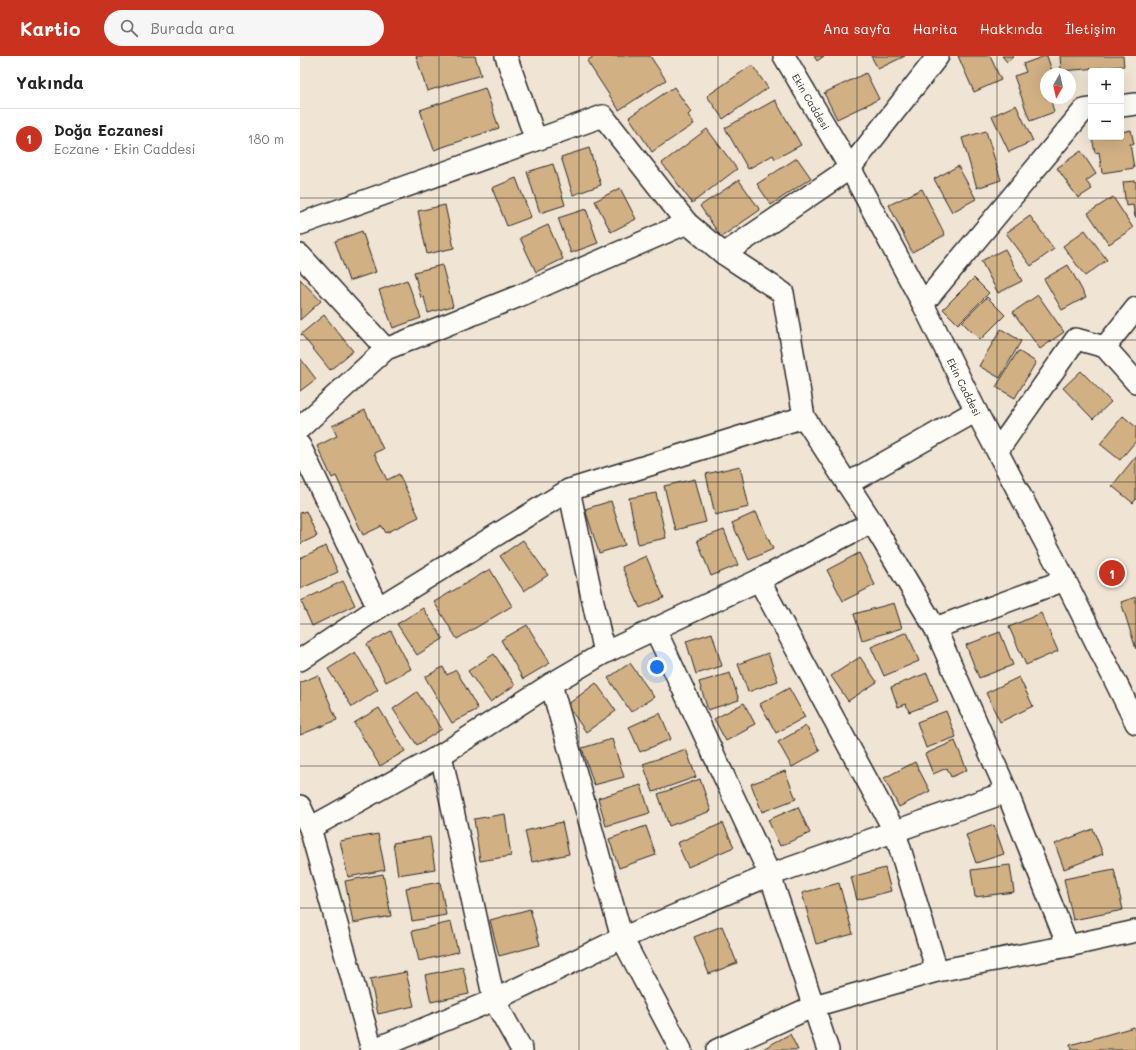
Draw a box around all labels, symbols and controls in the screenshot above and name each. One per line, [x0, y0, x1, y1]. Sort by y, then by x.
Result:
search box [104, 10, 384, 46]
text: Kartio [20, 16, 80, 41]
icon: search [118, 17, 140, 39]
text: Burada ara [150, 18, 235, 38]
text: Ana sayfa [823, 19, 891, 38]
text: Harita [913, 19, 958, 38]
text: Hakkında [980, 19, 1043, 38]
text: İletişim [1065, 19, 1116, 38]
north arrow [1040, 68, 1076, 104]
map controls [1088, 68, 1124, 140]
button: + [1088, 68, 1124, 104]
text: Yakında [16, 71, 84, 93]
street label: Ekin Caddesi [789, 71, 833, 132]
button: − [1088, 104, 1124, 140]
text: Doğa Eczanesi [54, 120, 164, 140]
text: 1 [26, 130, 32, 147]
text: 180 m [248, 130, 284, 147]
text: Eczane · Ekin Caddesi [54, 140, 196, 157]
street label: Ekin Caddesi [944, 356, 984, 418]
pin: 1 [1099, 558, 1125, 588]
your location [647, 657, 667, 677]

